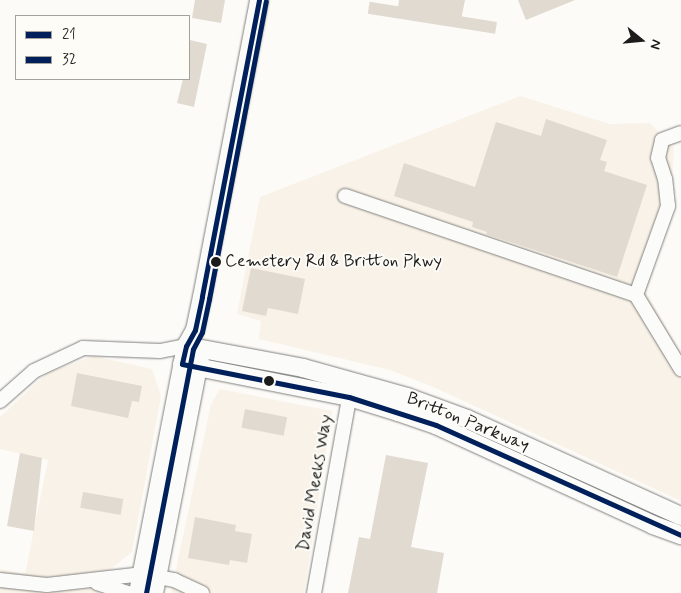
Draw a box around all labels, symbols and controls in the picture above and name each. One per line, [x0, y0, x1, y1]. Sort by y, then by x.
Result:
legend [15, 15, 190, 80]
north arrow [616, 15, 666, 65]
text: 21 [62, 25, 76, 45]
text: N [645, 37, 665, 51]
text: 32 [62, 50, 77, 70]
place label: Cemetery Rd & Britton Pkwy [225, 252, 443, 272]
marker: Cemetery Rd & Britton Pkwy [211, 257, 221, 267]
unlabelled marker [264, 376, 274, 386]
street label: Britton Parkway [404, 388, 532, 456]
street label: David Meeks Way [292, 413, 338, 553]

